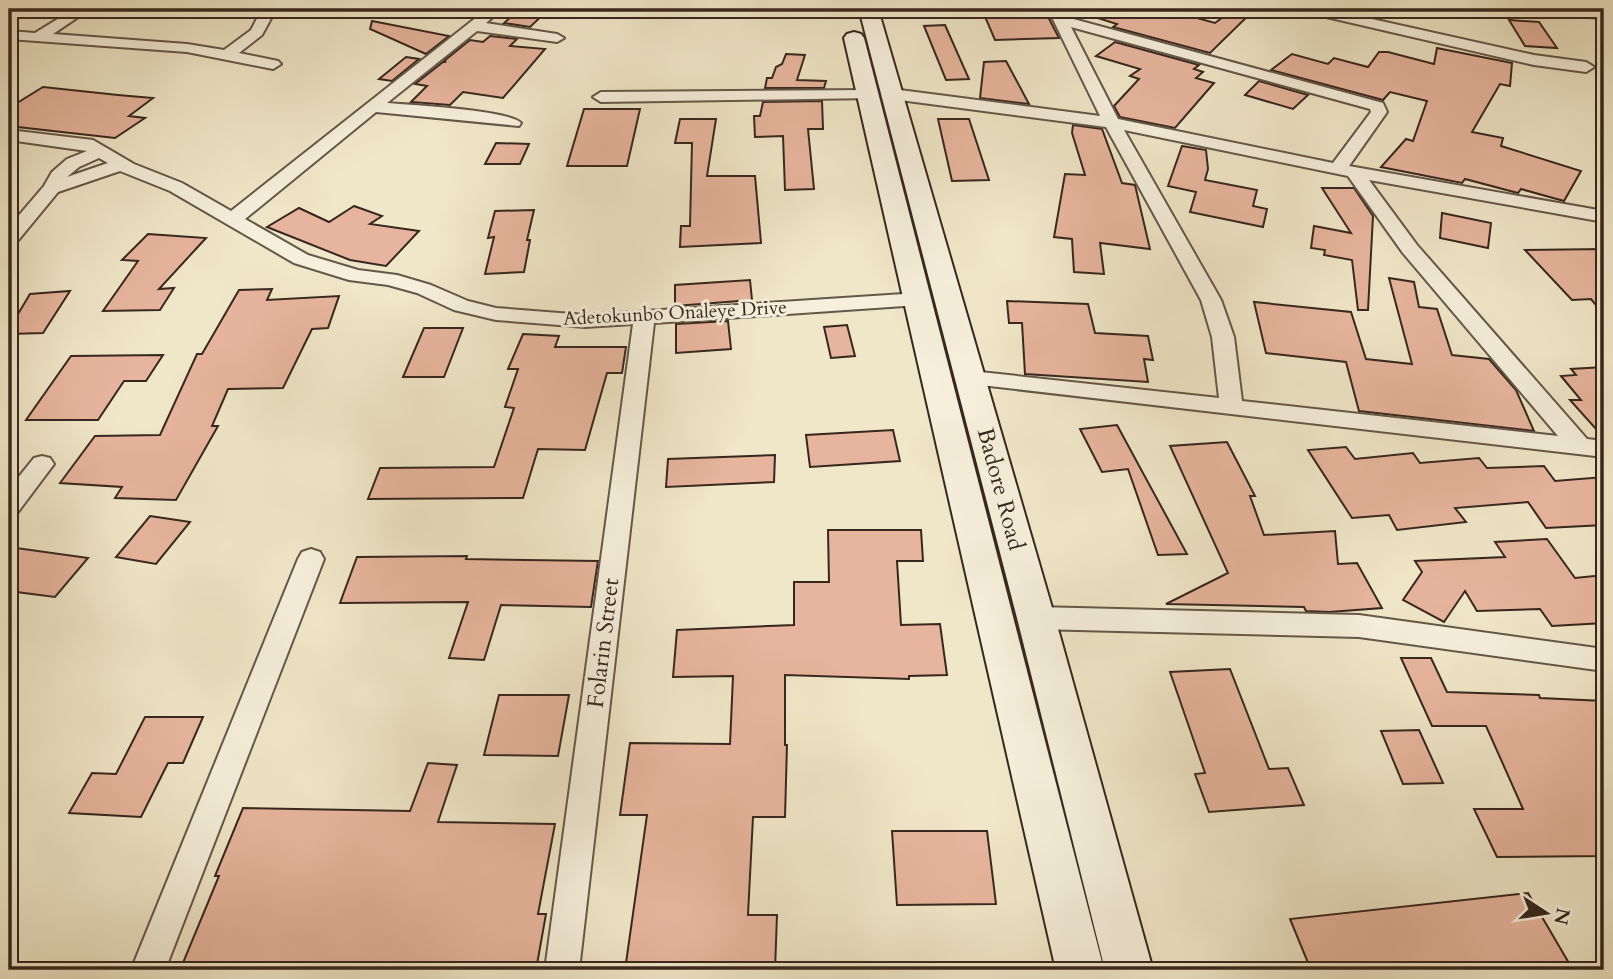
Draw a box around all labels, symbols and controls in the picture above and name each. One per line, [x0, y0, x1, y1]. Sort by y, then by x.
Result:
street label: Adetokunbo Onaleye Drive [562, 294, 788, 332]
street label: Badore Road [970, 424, 1032, 554]
street label: Folarin Street [580, 576, 626, 710]
north arrow [1512, 878, 1582, 948]
text: N [1547, 906, 1576, 928]

